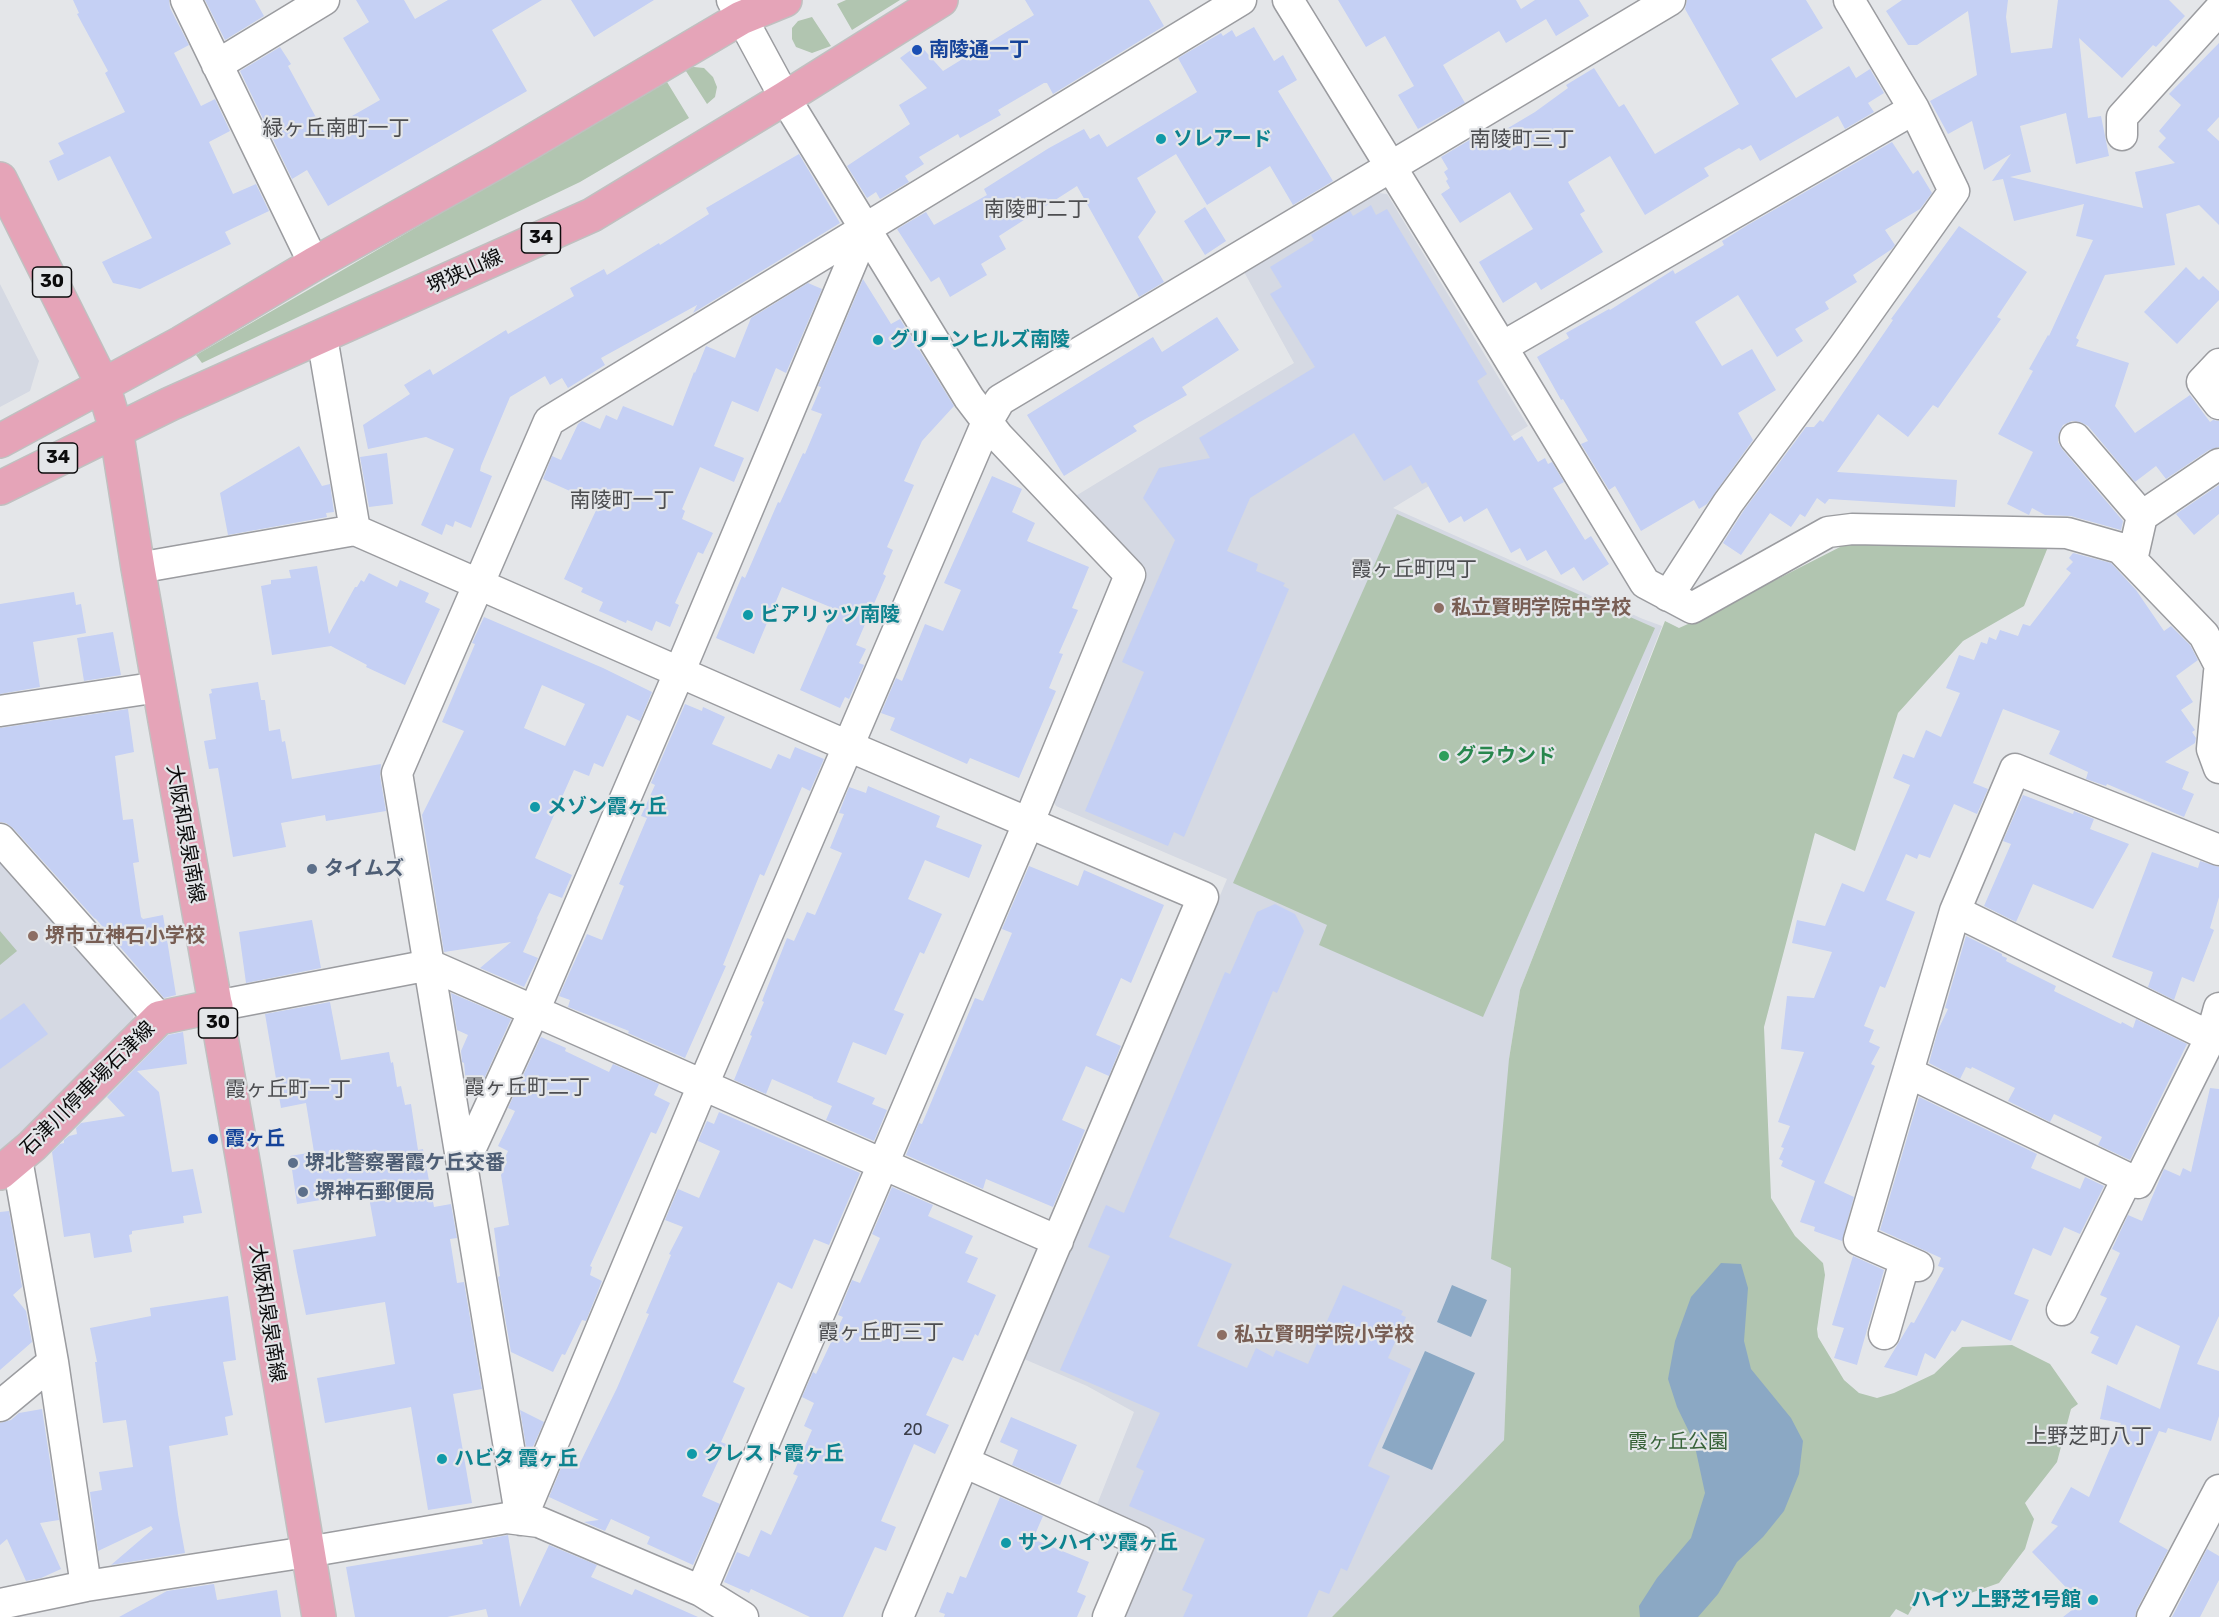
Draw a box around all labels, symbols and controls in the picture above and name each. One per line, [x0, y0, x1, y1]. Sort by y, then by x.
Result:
place label: 南陵通一丁 [929, 38, 1029, 62]
marker: 南陵通一丁 [910, 43, 924, 57]
district label: 緑ヶ丘南町一丁 [263, 116, 409, 142]
place label: ソレアード [1173, 127, 1272, 151]
district label: 南陵町三丁 [1470, 127, 1574, 153]
marker: ソレアード [1154, 132, 1168, 146]
district label: 南陵町二丁 [984, 197, 1088, 223]
road number: 34 [522, 223, 560, 253]
street label: 堺狭山線 [424, 245, 506, 299]
road number: 30 [32, 267, 72, 297]
place label: グリーンヒルズ南陵 [890, 328, 1070, 352]
marker: グリーンヒルズ南陵 [871, 333, 885, 347]
road number: 34 [38, 443, 78, 473]
district label: 南陵町一丁 [570, 488, 674, 514]
district label: 霞ヶ丘町四丁 [1351, 557, 1477, 583]
place label: 私立賢明学院中学校 [1451, 596, 1631, 620]
marker: 私立賢明学院中学校 [1432, 601, 1446, 615]
place label: ビアリッツ南陵 [760, 603, 900, 627]
marker: ビアリッツ南陵 [741, 608, 755, 622]
place label: グラウンド [1456, 744, 1556, 768]
marker: グラウンド [1437, 749, 1451, 763]
street label: 大阪和泉泉南線 [161, 763, 209, 905]
place label: メゾン霞ヶ丘 [547, 795, 667, 819]
marker: メゾン霞ヶ丘 [528, 800, 542, 814]
place label: タイムズ [324, 857, 404, 881]
marker: タイムズ [305, 862, 319, 876]
place label: 堺市立神石小学校 [45, 924, 205, 948]
marker: 堺市立神石小学校 [26, 929, 40, 943]
road number: 30 [198, 1008, 238, 1038]
street label: 石津川停車場石津線 [16, 1017, 160, 1161]
district label: 霞ヶ丘町二丁 [464, 1075, 590, 1101]
district label: 霞ヶ丘町一丁 [225, 1077, 351, 1103]
place label: 霞ヶ丘 [225, 1127, 285, 1151]
marker: 霞ヶ丘 [206, 1132, 220, 1146]
place label: 堺北警察署霞ケ丘交番 [305, 1151, 505, 1175]
marker: 堺北警察署霞ケ丘交番 [286, 1156, 300, 1170]
place label: 堺神石郵便局 [315, 1180, 435, 1204]
marker: 堺神石郵便局 [296, 1185, 310, 1199]
street label: 大阪和泉泉南線 [244, 1242, 290, 1384]
district label: 霞ヶ丘町三丁 [818, 1320, 944, 1346]
place label: 私立賢明学院小学校 [1234, 1323, 1414, 1347]
marker: 私立賢明学院小学校 [1215, 1328, 1229, 1342]
house number: 20 [903, 1420, 923, 1440]
district label: 上野芝町八丁 [2026, 1424, 2152, 1450]
park label: 霞ヶ丘公園 [1628, 1430, 1728, 1454]
place label: クレスト霞ヶ丘 [704, 1442, 844, 1466]
place label: ハビタ 霞ヶ丘 [454, 1447, 578, 1471]
marker: クレスト霞ヶ丘 [685, 1447, 699, 1461]
marker: ハビタ 霞ヶ丘 [435, 1452, 449, 1466]
place label: サンハイツ霞ヶ丘 [1018, 1531, 1178, 1555]
marker: サンハイツ霞ヶ丘 [999, 1536, 1013, 1550]
place label: ハイツ上野芝1号館 [1911, 1588, 2081, 1612]
marker: ハイツ上野芝1号館 [2086, 1593, 2100, 1607]

